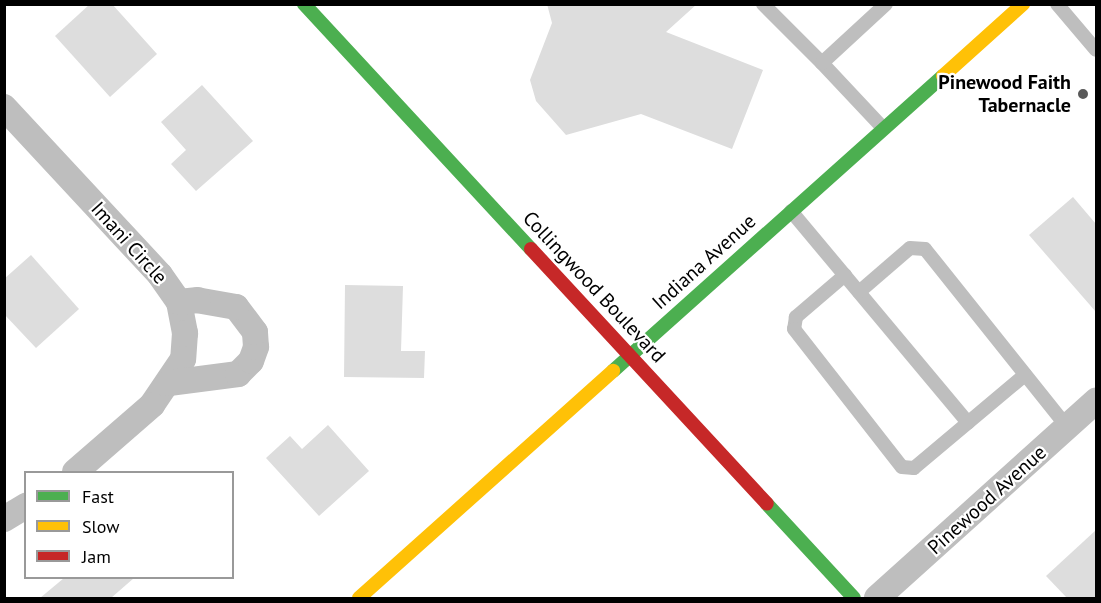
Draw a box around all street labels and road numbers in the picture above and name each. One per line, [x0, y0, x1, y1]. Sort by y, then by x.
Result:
street label: Imani Circle [86, 197, 172, 289]
street label: Collingwood Boulevard [518, 206, 670, 368]
street label: Indiana Avenue [647, 209, 761, 315]
street label: Pinewood Avenue [923, 440, 1051, 560]

